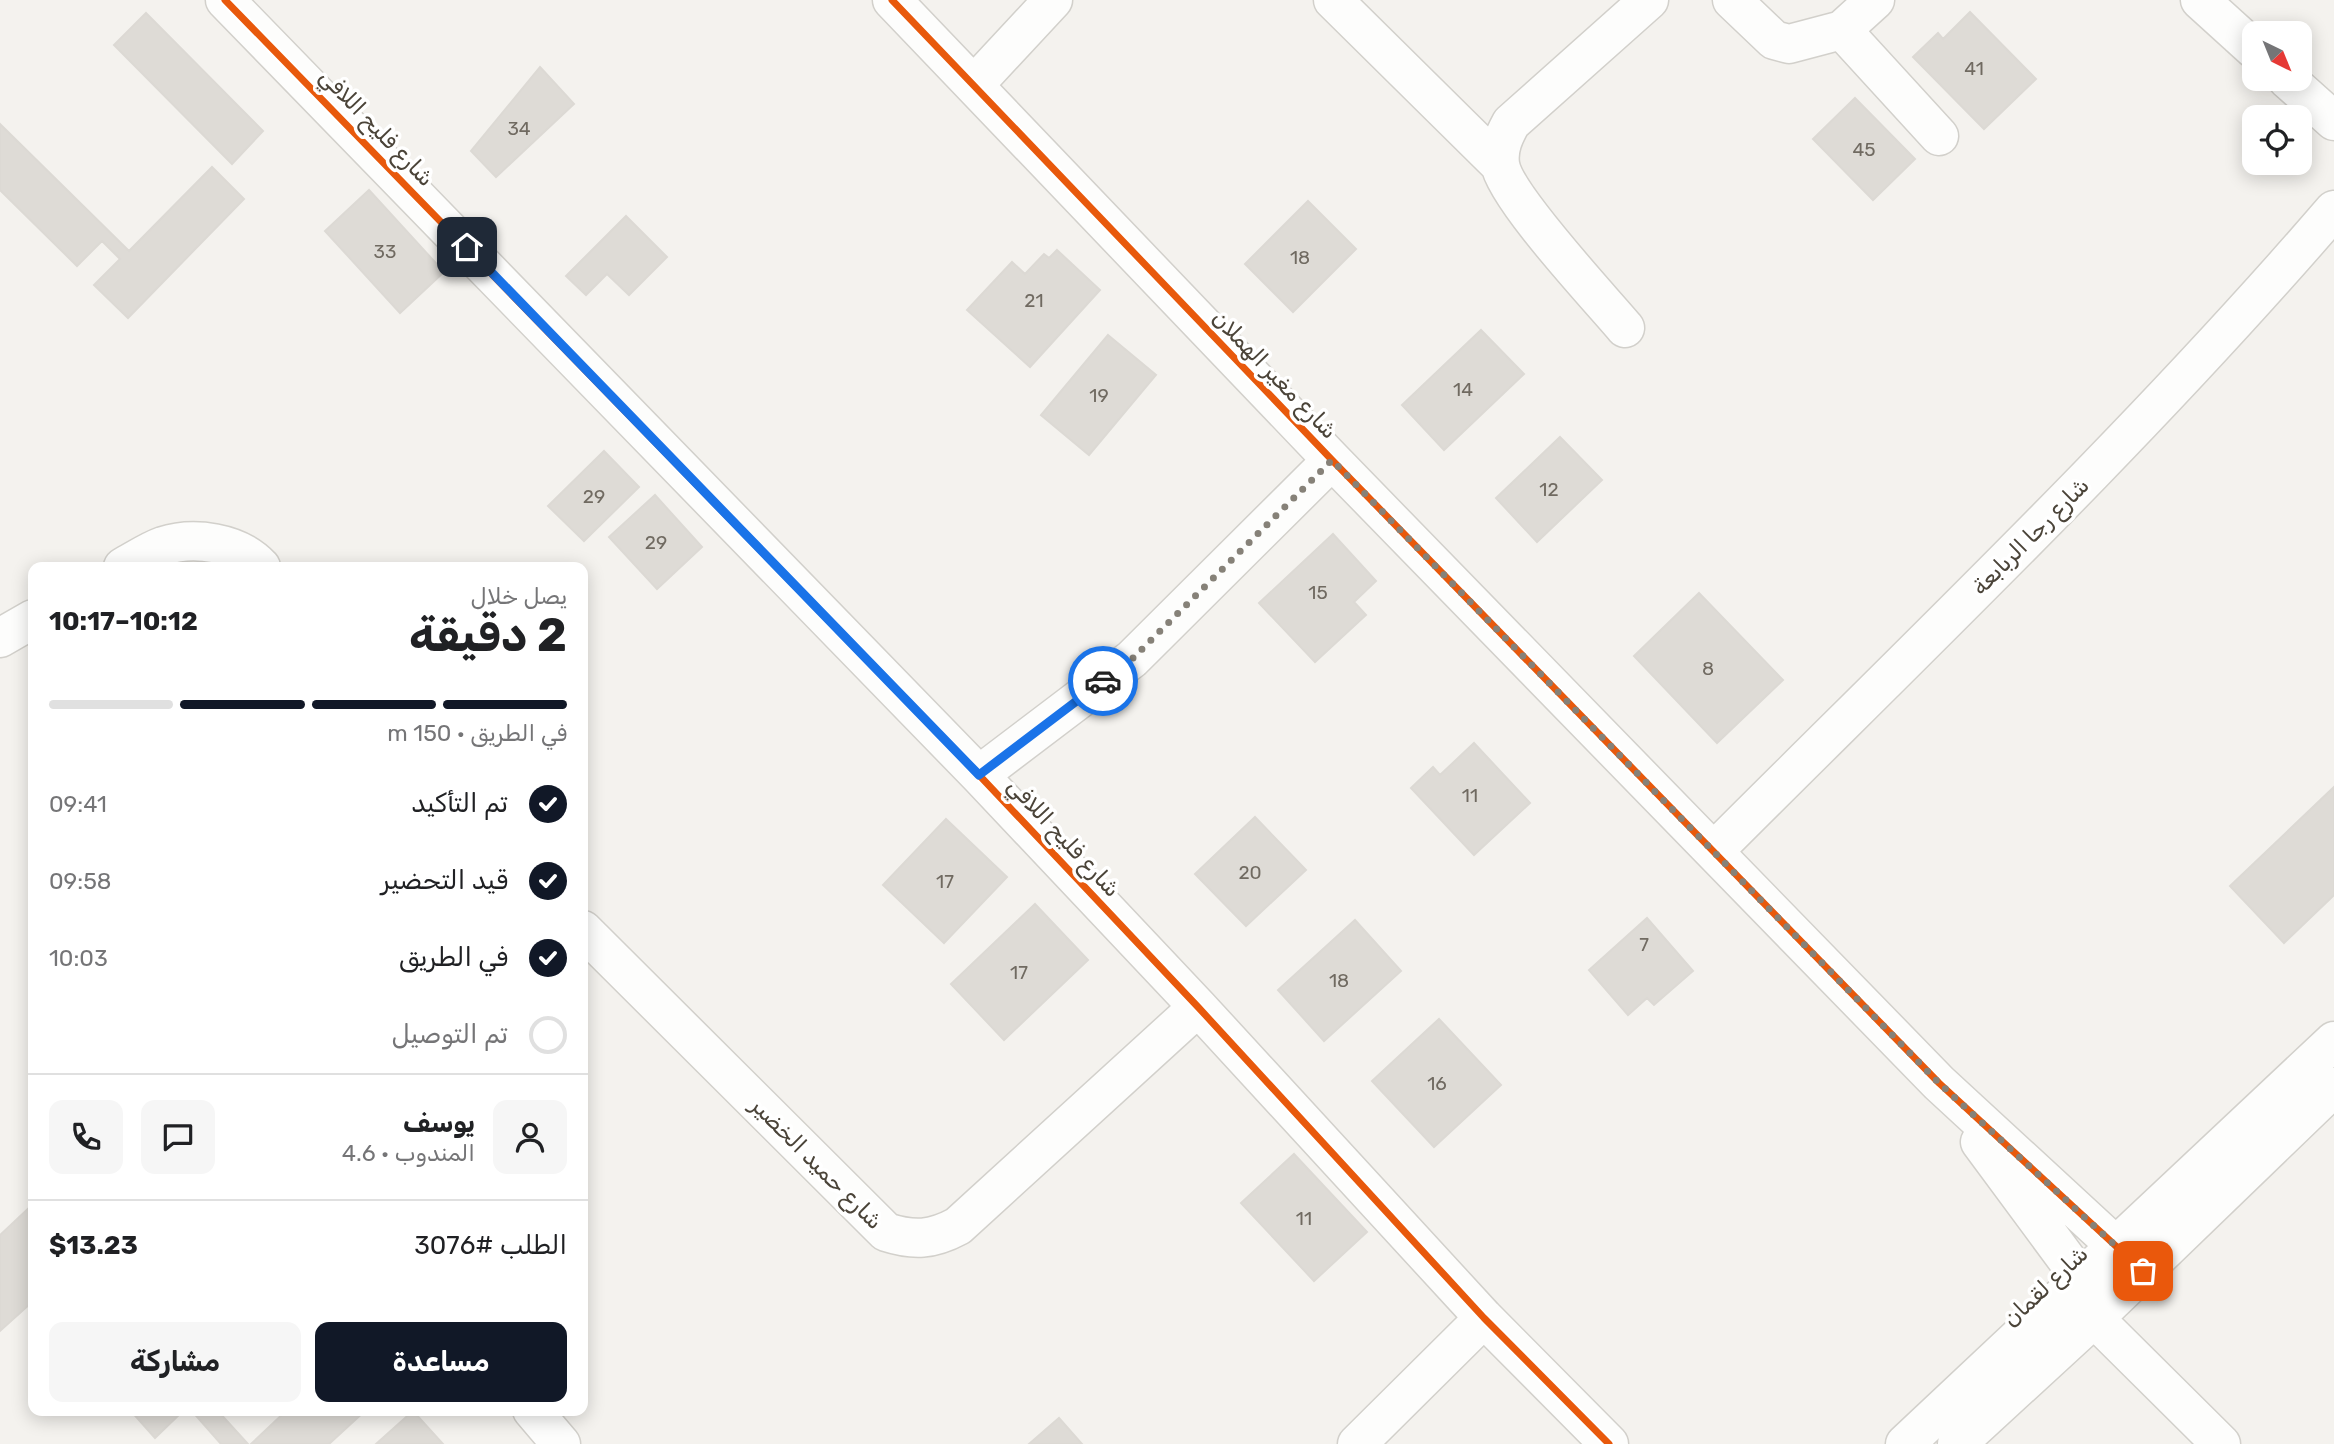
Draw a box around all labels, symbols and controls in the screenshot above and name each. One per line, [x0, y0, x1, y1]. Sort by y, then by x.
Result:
north arrow [2242, 21, 2312, 91]
map controls [2242, 21, 2312, 175]
house number: 41 [1964, 57, 1984, 80]
street label: شارع فليح اللافي [312, 62, 440, 194]
button: locate [2242, 105, 2312, 175]
house number: 34 [507, 117, 531, 140]
house number: 45 [1852, 138, 1876, 161]
pin [437, 217, 497, 277]
icon: home [448, 228, 486, 266]
house number: 33 [374, 240, 396, 263]
house number: 18 [1290, 246, 1310, 269]
house number: 21 [1024, 289, 1044, 312]
street label: شارع مغير الهملان [1205, 304, 1344, 446]
house number: 14 [1453, 378, 1473, 401]
house number: 19 [1089, 384, 1109, 407]
street label: شارع رجا الربابعة [1965, 471, 2096, 602]
house number: 12 [1539, 478, 1559, 501]
house number: 29 [583, 485, 605, 508]
house number: 29 [645, 531, 667, 554]
house number: 15 [1308, 581, 1328, 604]
text: يصل خلال [471, 582, 567, 610]
text: 10:12–10:17 [49, 606, 198, 637]
text: 2 دقيقة [409, 608, 567, 663]
courier [1068, 646, 1138, 716]
house number: 8 [1702, 657, 1714, 680]
icon: car [1084, 662, 1122, 700]
text: في الطريق · 150 m [387, 719, 567, 747]
street label: شارع فليح اللافي [999, 771, 1126, 905]
house number: 11 [1462, 784, 1478, 807]
icon: check [529, 785, 567, 823]
text: تم التأكيد [411, 788, 508, 819]
text: 09:41 [49, 790, 107, 818]
house number: 20 [1238, 861, 1262, 884]
icon: check [529, 862, 567, 900]
text: قيد التحضير [381, 865, 508, 896]
text: 09:58 [49, 867, 111, 895]
house number: 17 [936, 870, 954, 893]
house number: 7 [1639, 933, 1649, 956]
icon: check [529, 939, 567, 977]
text: في الطريق [399, 942, 508, 973]
text: 10:03 [49, 944, 108, 972]
house number: 17 [1010, 961, 1028, 984]
house number: 18 [1329, 969, 1349, 992]
text: تم التوصيل [391, 1019, 508, 1050]
house number: 16 [1427, 1072, 1447, 1095]
street label: شارع حميد الخضير [742, 1090, 889, 1236]
button: phone [49, 1100, 123, 1174]
button: chat [141, 1100, 215, 1174]
button: person [493, 1100, 567, 1174]
text: يوسف [403, 1108, 475, 1139]
text: المندوب · 4.6 [342, 1139, 475, 1167]
house number: 11 [1296, 1207, 1312, 1230]
text: $13.23 [49, 1230, 138, 1261]
text: الطلب #3076 [414, 1230, 567, 1261]
street label: شارع لقمان [1997, 1239, 2095, 1334]
pin [2113, 1241, 2173, 1301]
icon: bag [2124, 1252, 2162, 1290]
button: مشاركة [49, 1322, 301, 1402]
button: مساعدة [315, 1322, 567, 1402]

